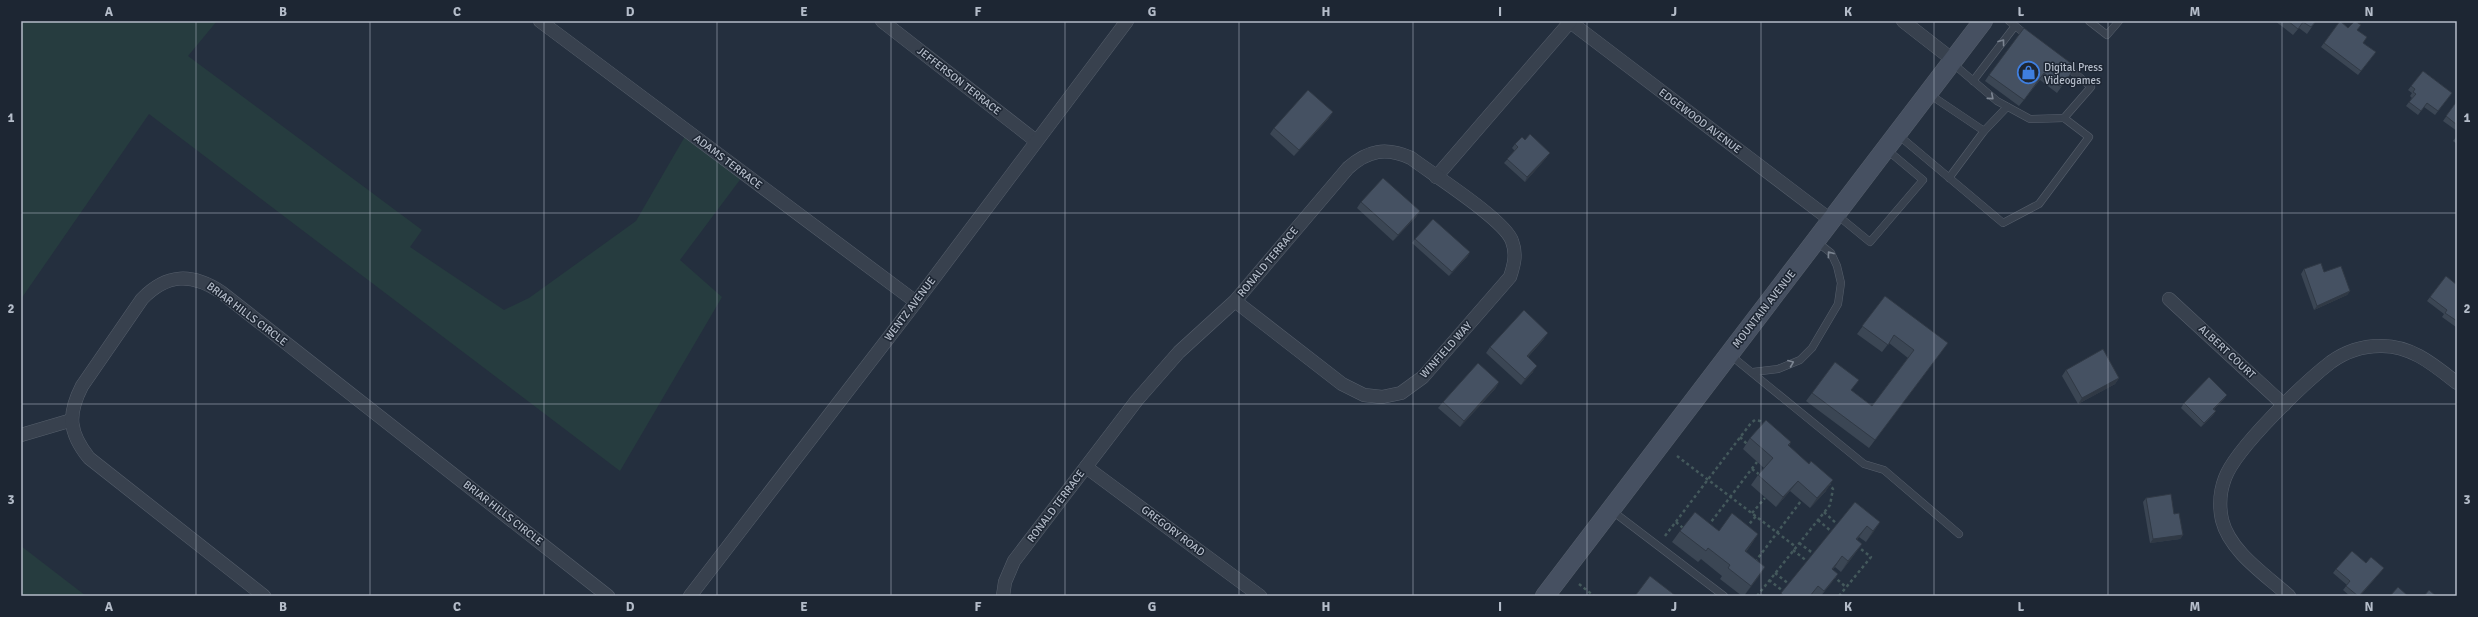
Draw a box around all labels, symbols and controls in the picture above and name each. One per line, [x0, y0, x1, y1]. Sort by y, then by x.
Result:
text: A [105, 4, 114, 20]
text: B [279, 4, 287, 20]
text: C [453, 4, 461, 20]
text: D [626, 4, 635, 20]
text: E [800, 4, 808, 20]
text: F [975, 4, 982, 20]
text: G [1148, 4, 1156, 20]
text: H [1322, 4, 1330, 20]
text: I [1498, 4, 1502, 20]
text: J [1671, 4, 1677, 20]
text: K [1844, 4, 1852, 20]
text: L [2018, 4, 2025, 20]
text: M [2190, 4, 2201, 20]
text: N [2364, 4, 2374, 20]
one-way arrow [1998, 40, 2005, 47]
street label: JEFFERSON TERRACE [914, 44, 1004, 118]
shop icon: Digital Press Videogames [2015, 60, 2041, 86]
place label: Digital Press Videogames [2044, 61, 2103, 87]
street label: EDGEWOOD AVENUE [1656, 86, 1744, 156]
one-way arrow [1987, 92, 1994, 99]
text: 1 [7, 110, 15, 126]
text: 1 [2463, 110, 2471, 126]
street label: ADAMS TERRACE [691, 132, 765, 192]
street label: RONALD TERRACE [1235, 224, 1301, 300]
one-way arrow [1828, 252, 1835, 259]
street label: MOUNTAIN AVENUE [1730, 267, 1798, 351]
street label: WENTZ AVENUE [882, 274, 938, 344]
street label: BRIAR HILLS CIRCLE [204, 279, 290, 349]
text: 2 [7, 301, 15, 317]
text: 2 [2463, 301, 2471, 317]
street label: WINFIELD WAY [1417, 319, 1475, 381]
street label: ALBERT COURT [2196, 322, 2258, 382]
one-way arrow [1787, 360, 1794, 368]
street label: RONALD TERRACE [1025, 467, 1087, 545]
street label: BRIAR HILLS CIRCLE [461, 478, 545, 548]
text: 3 [7, 492, 15, 508]
text: 3 [2463, 492, 2471, 508]
street label: GREGORY ROAD [1139, 503, 1207, 559]
text: A [105, 599, 114, 615]
text: B [279, 599, 287, 615]
text: C [453, 599, 461, 615]
text: D [626, 599, 635, 615]
text: E [800, 599, 808, 615]
text: F [975, 599, 982, 615]
text: G [1148, 599, 1156, 615]
text: H [1322, 599, 1330, 615]
text: I [1498, 599, 1502, 615]
text: J [1671, 599, 1677, 615]
text: K [1844, 599, 1852, 615]
text: L [2018, 599, 2025, 615]
text: M [2190, 599, 2201, 615]
text: N [2364, 599, 2374, 615]

